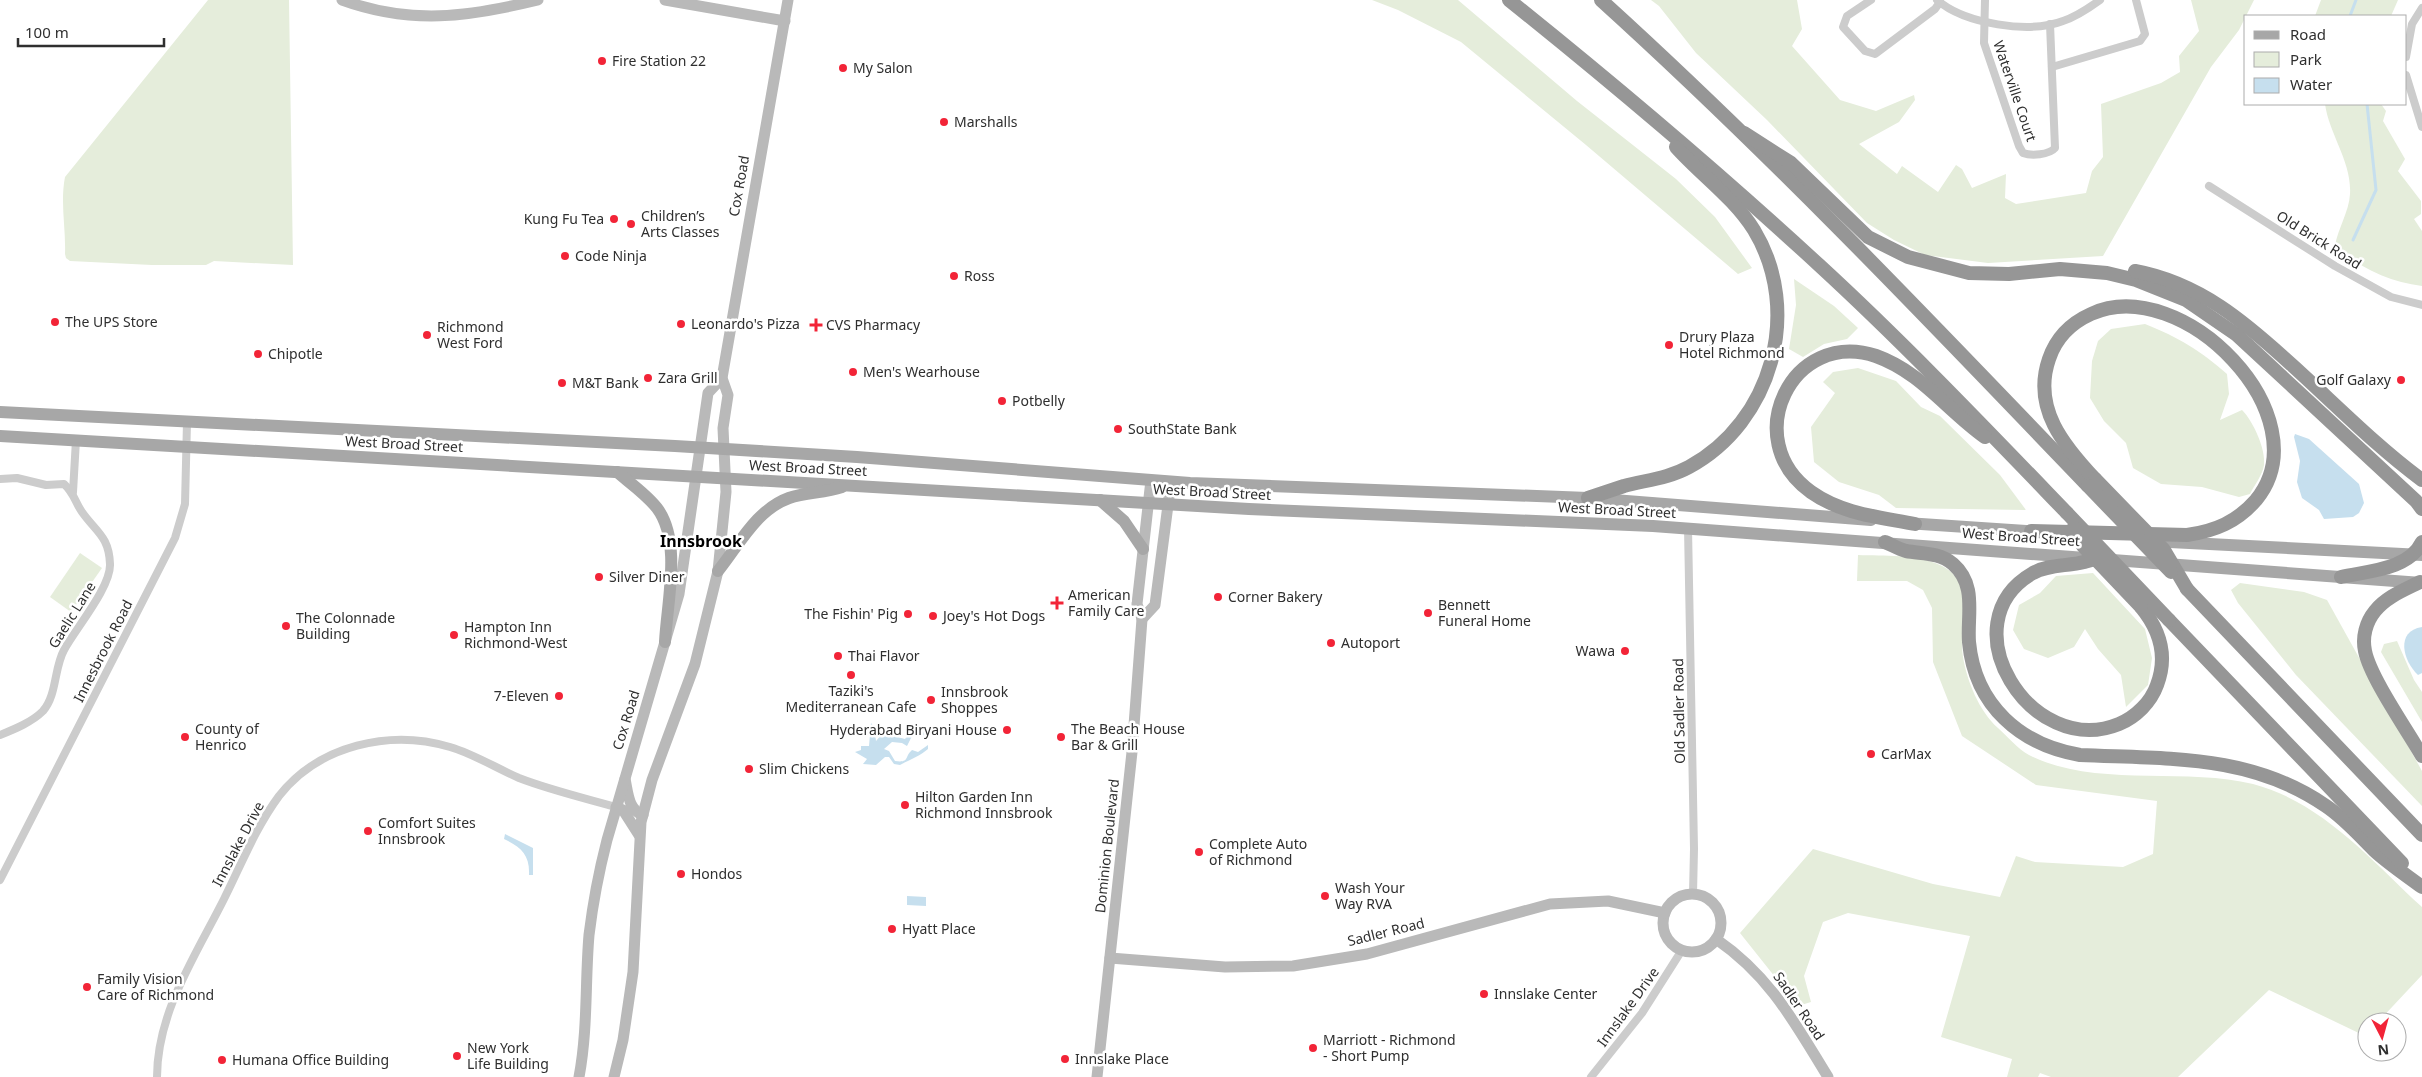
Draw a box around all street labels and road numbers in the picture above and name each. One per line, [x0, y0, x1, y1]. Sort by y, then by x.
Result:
street label: Waterville Court [1989, 38, 2042, 144]
street label: Cox Road [724, 154, 753, 218]
street label: Old Brick Road [2273, 206, 2365, 273]
street label: West Broad Street [344, 431, 464, 456]
street label: West Broad Street [748, 455, 868, 480]
street label: West Broad Street [1152, 479, 1272, 504]
street label: West Broad Street [1557, 497, 1677, 522]
street label: West Broad Street [1961, 523, 2081, 550]
street label: Gaelic Lane [44, 578, 100, 652]
street label: Innesbrook Road [69, 596, 137, 705]
street label: Old Sadler Road [1668, 658, 1689, 764]
street label: Cox Road [607, 688, 644, 752]
street label: Dominion Boulevard [1090, 778, 1123, 914]
street label: Innslake Drive [207, 798, 268, 890]
street label: Sadler Road [1345, 913, 1426, 950]
street label: Innslake Drive [1592, 963, 1663, 1050]
street label: Sadler Road [1770, 968, 1829, 1044]

